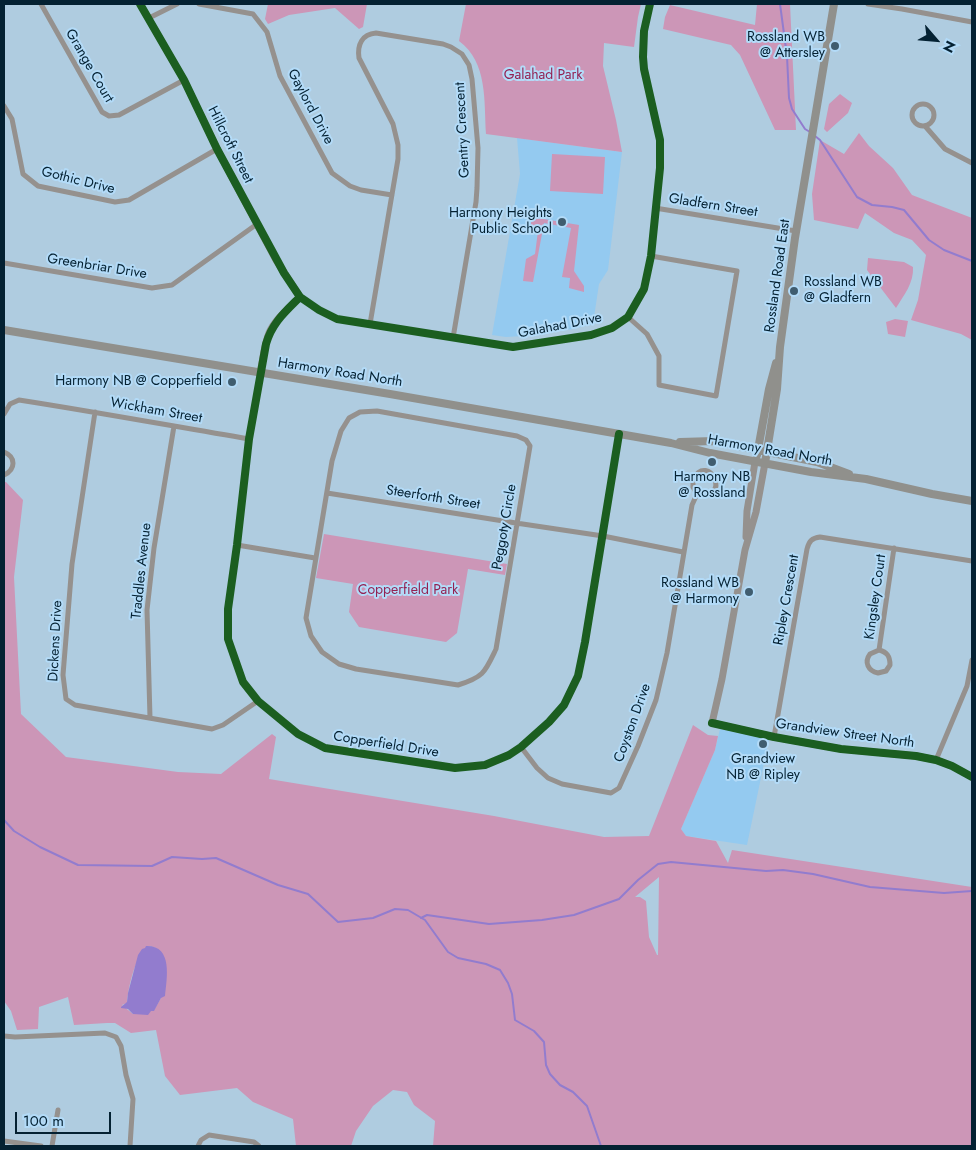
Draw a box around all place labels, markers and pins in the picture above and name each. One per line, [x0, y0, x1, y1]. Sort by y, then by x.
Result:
place label: Rossland WB @ Attersley [747, 30, 825, 62]
marker: Rossland WB @ Attersley [829, 40, 841, 52]
place label: Harmony Heights Public School [449, 206, 552, 238]
marker: Harmony Heights Public School [556, 216, 568, 228]
place label: Rossland WB @ Gladfern [804, 275, 882, 308]
marker: Rossland WB @ Gladfern [788, 285, 800, 297]
place label: Harmony NB @ Copperfield [55, 374, 222, 390]
marker: Harmony NB @ Copperfield [226, 376, 238, 388]
marker: Harmony NB @ Rossland [706, 456, 718, 468]
place label: Harmony NB @ Rossland [674, 470, 750, 502]
place label: Rossland WB @ Harmony [661, 576, 739, 608]
marker: Rossland WB @ Harmony [743, 586, 755, 598]
marker: Grandview NB @ Ripley [757, 738, 769, 750]
place label: Grandview NB @ Ripley [726, 752, 800, 784]

